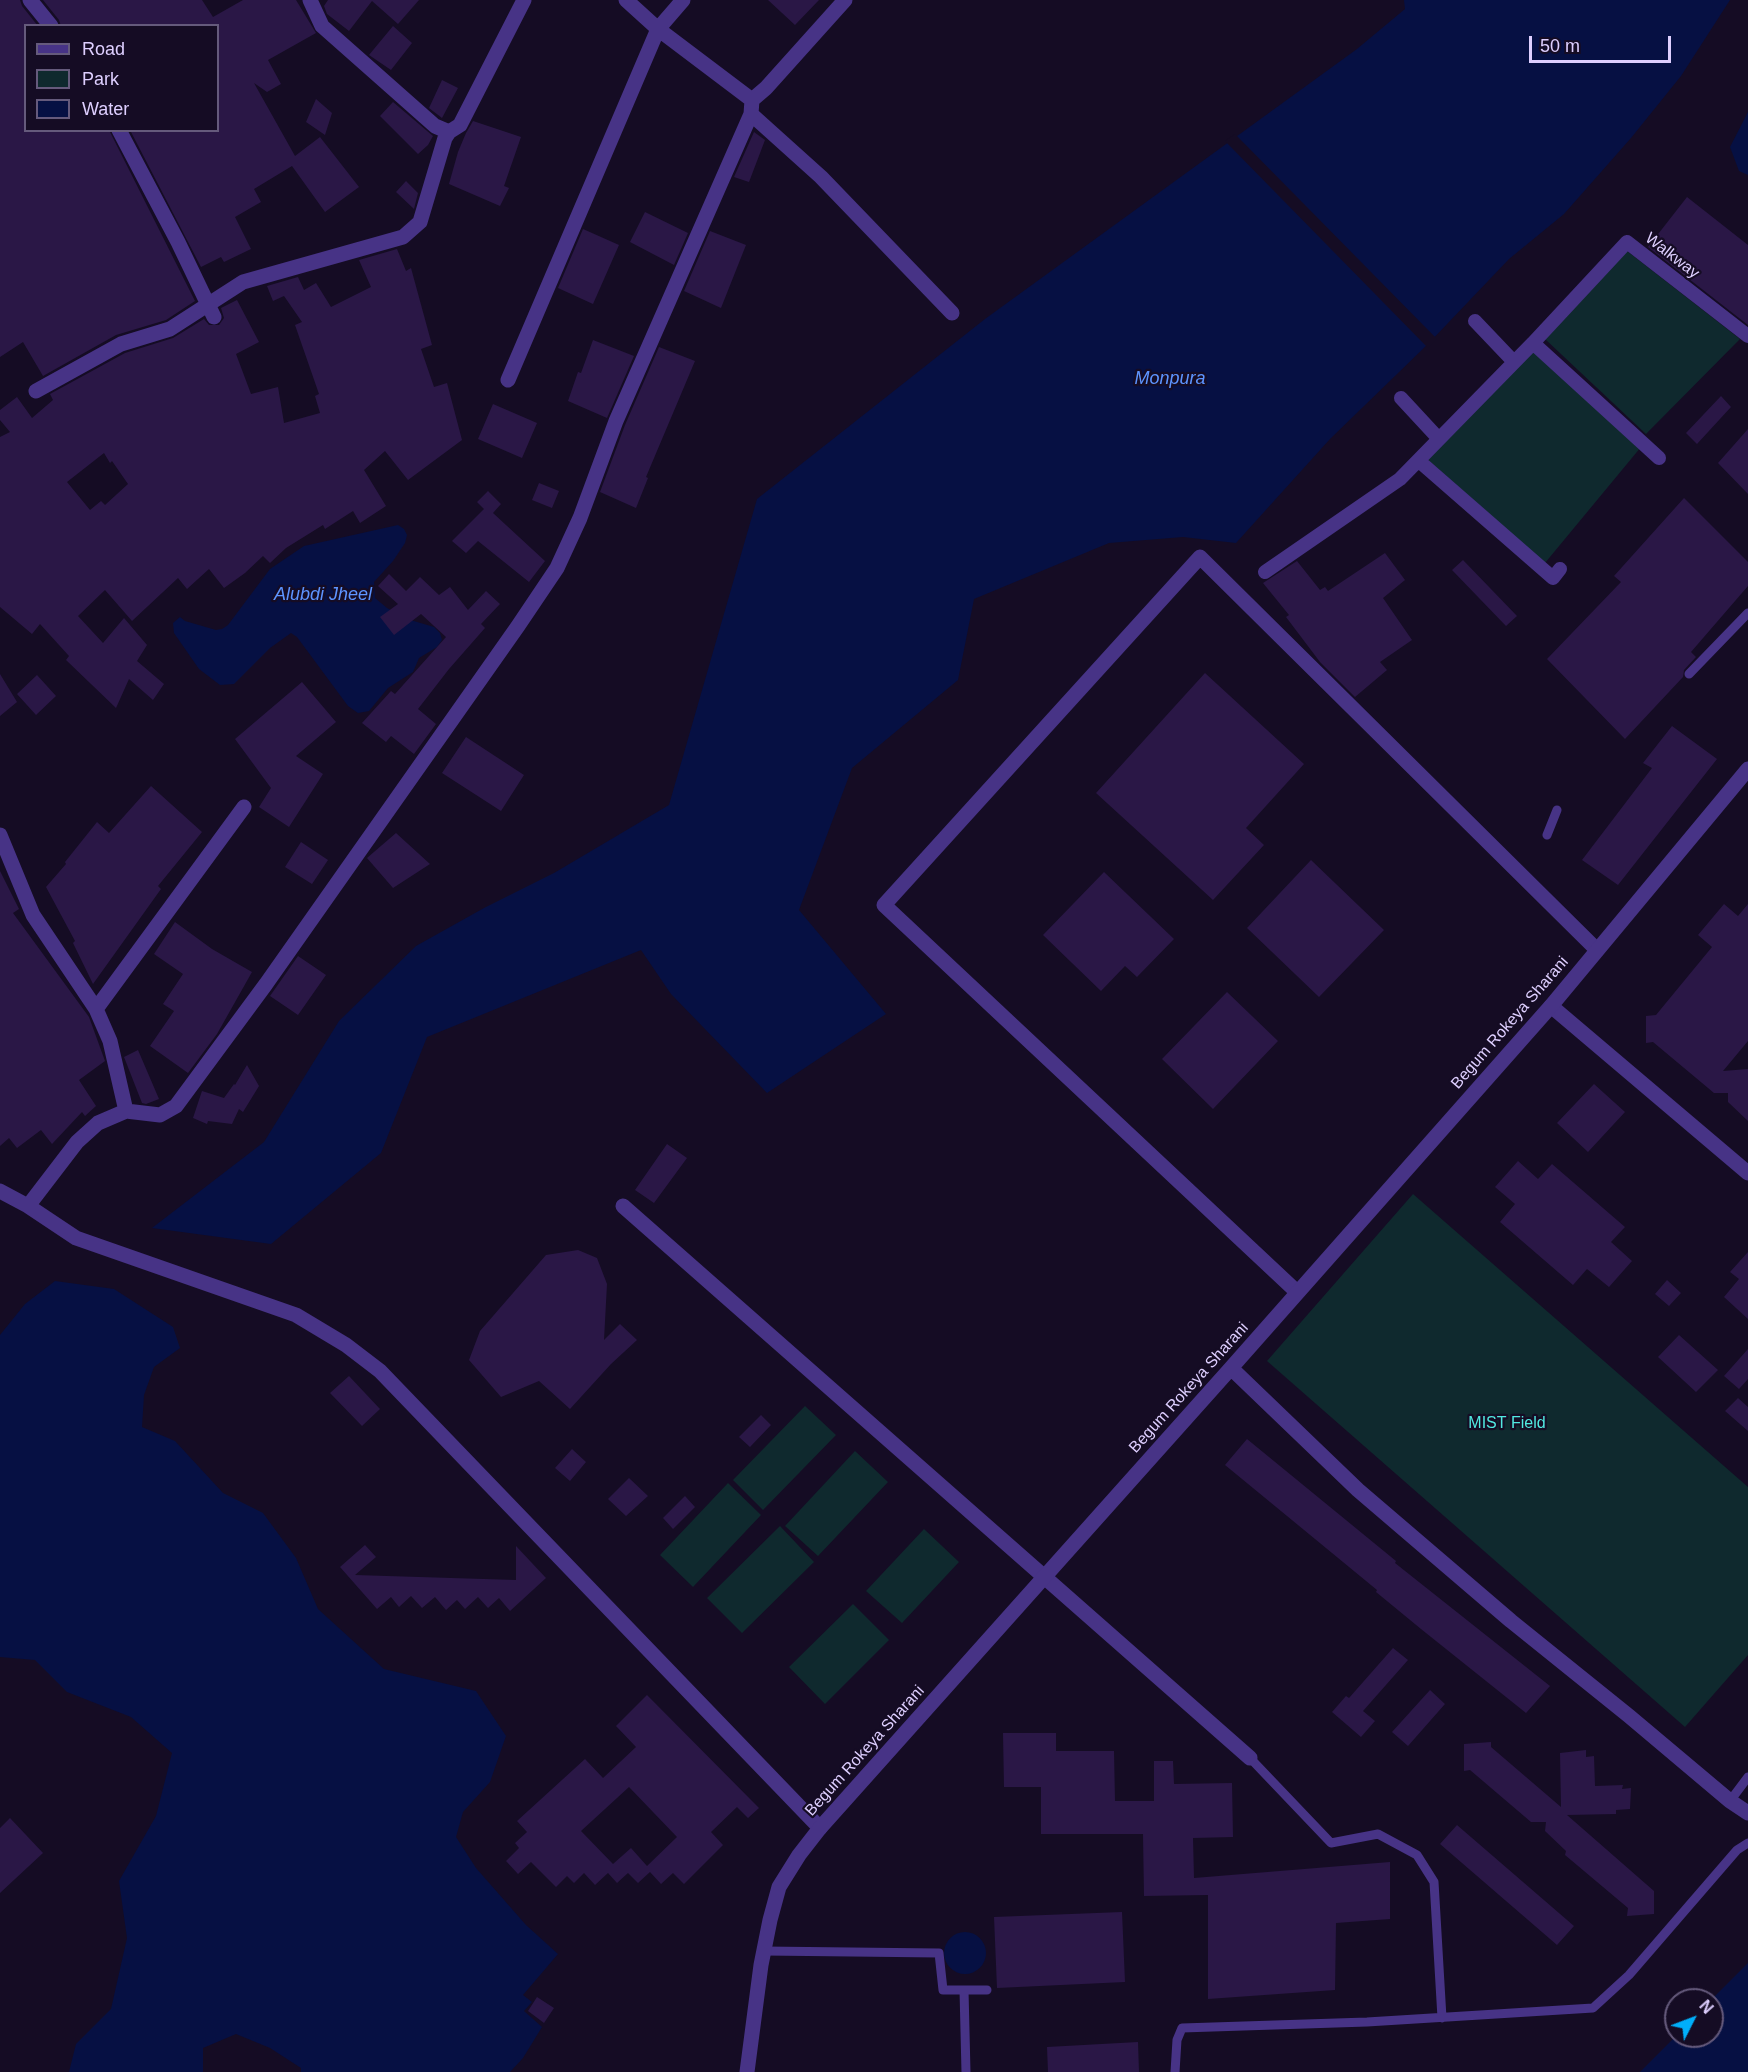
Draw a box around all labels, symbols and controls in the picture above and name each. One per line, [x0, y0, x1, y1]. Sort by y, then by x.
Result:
legend [24, 24, 219, 132]
scale bar [1532, 24, 1674, 62]
text: 50 m [1540, 36, 1580, 56]
text: Road [82, 39, 125, 59]
text: Park [82, 69, 119, 89]
text: Water [82, 99, 129, 119]
street label: Walkway [1641, 229, 1703, 283]
water label: Monpura [1134, 368, 1206, 390]
water label: Alubdi Jheel [274, 584, 372, 606]
street label: Begum Rokeya Sharani [1447, 953, 1573, 1093]
street label: Begum Rokeya Sharani [1125, 1319, 1253, 1457]
park label: MIST Field [1468, 1414, 1546, 1434]
street label: Begum Rokeya Sharani [801, 1682, 929, 1820]
north arrow [1664, 1988, 1724, 2048]
text: N [1696, 1997, 1716, 2017]

